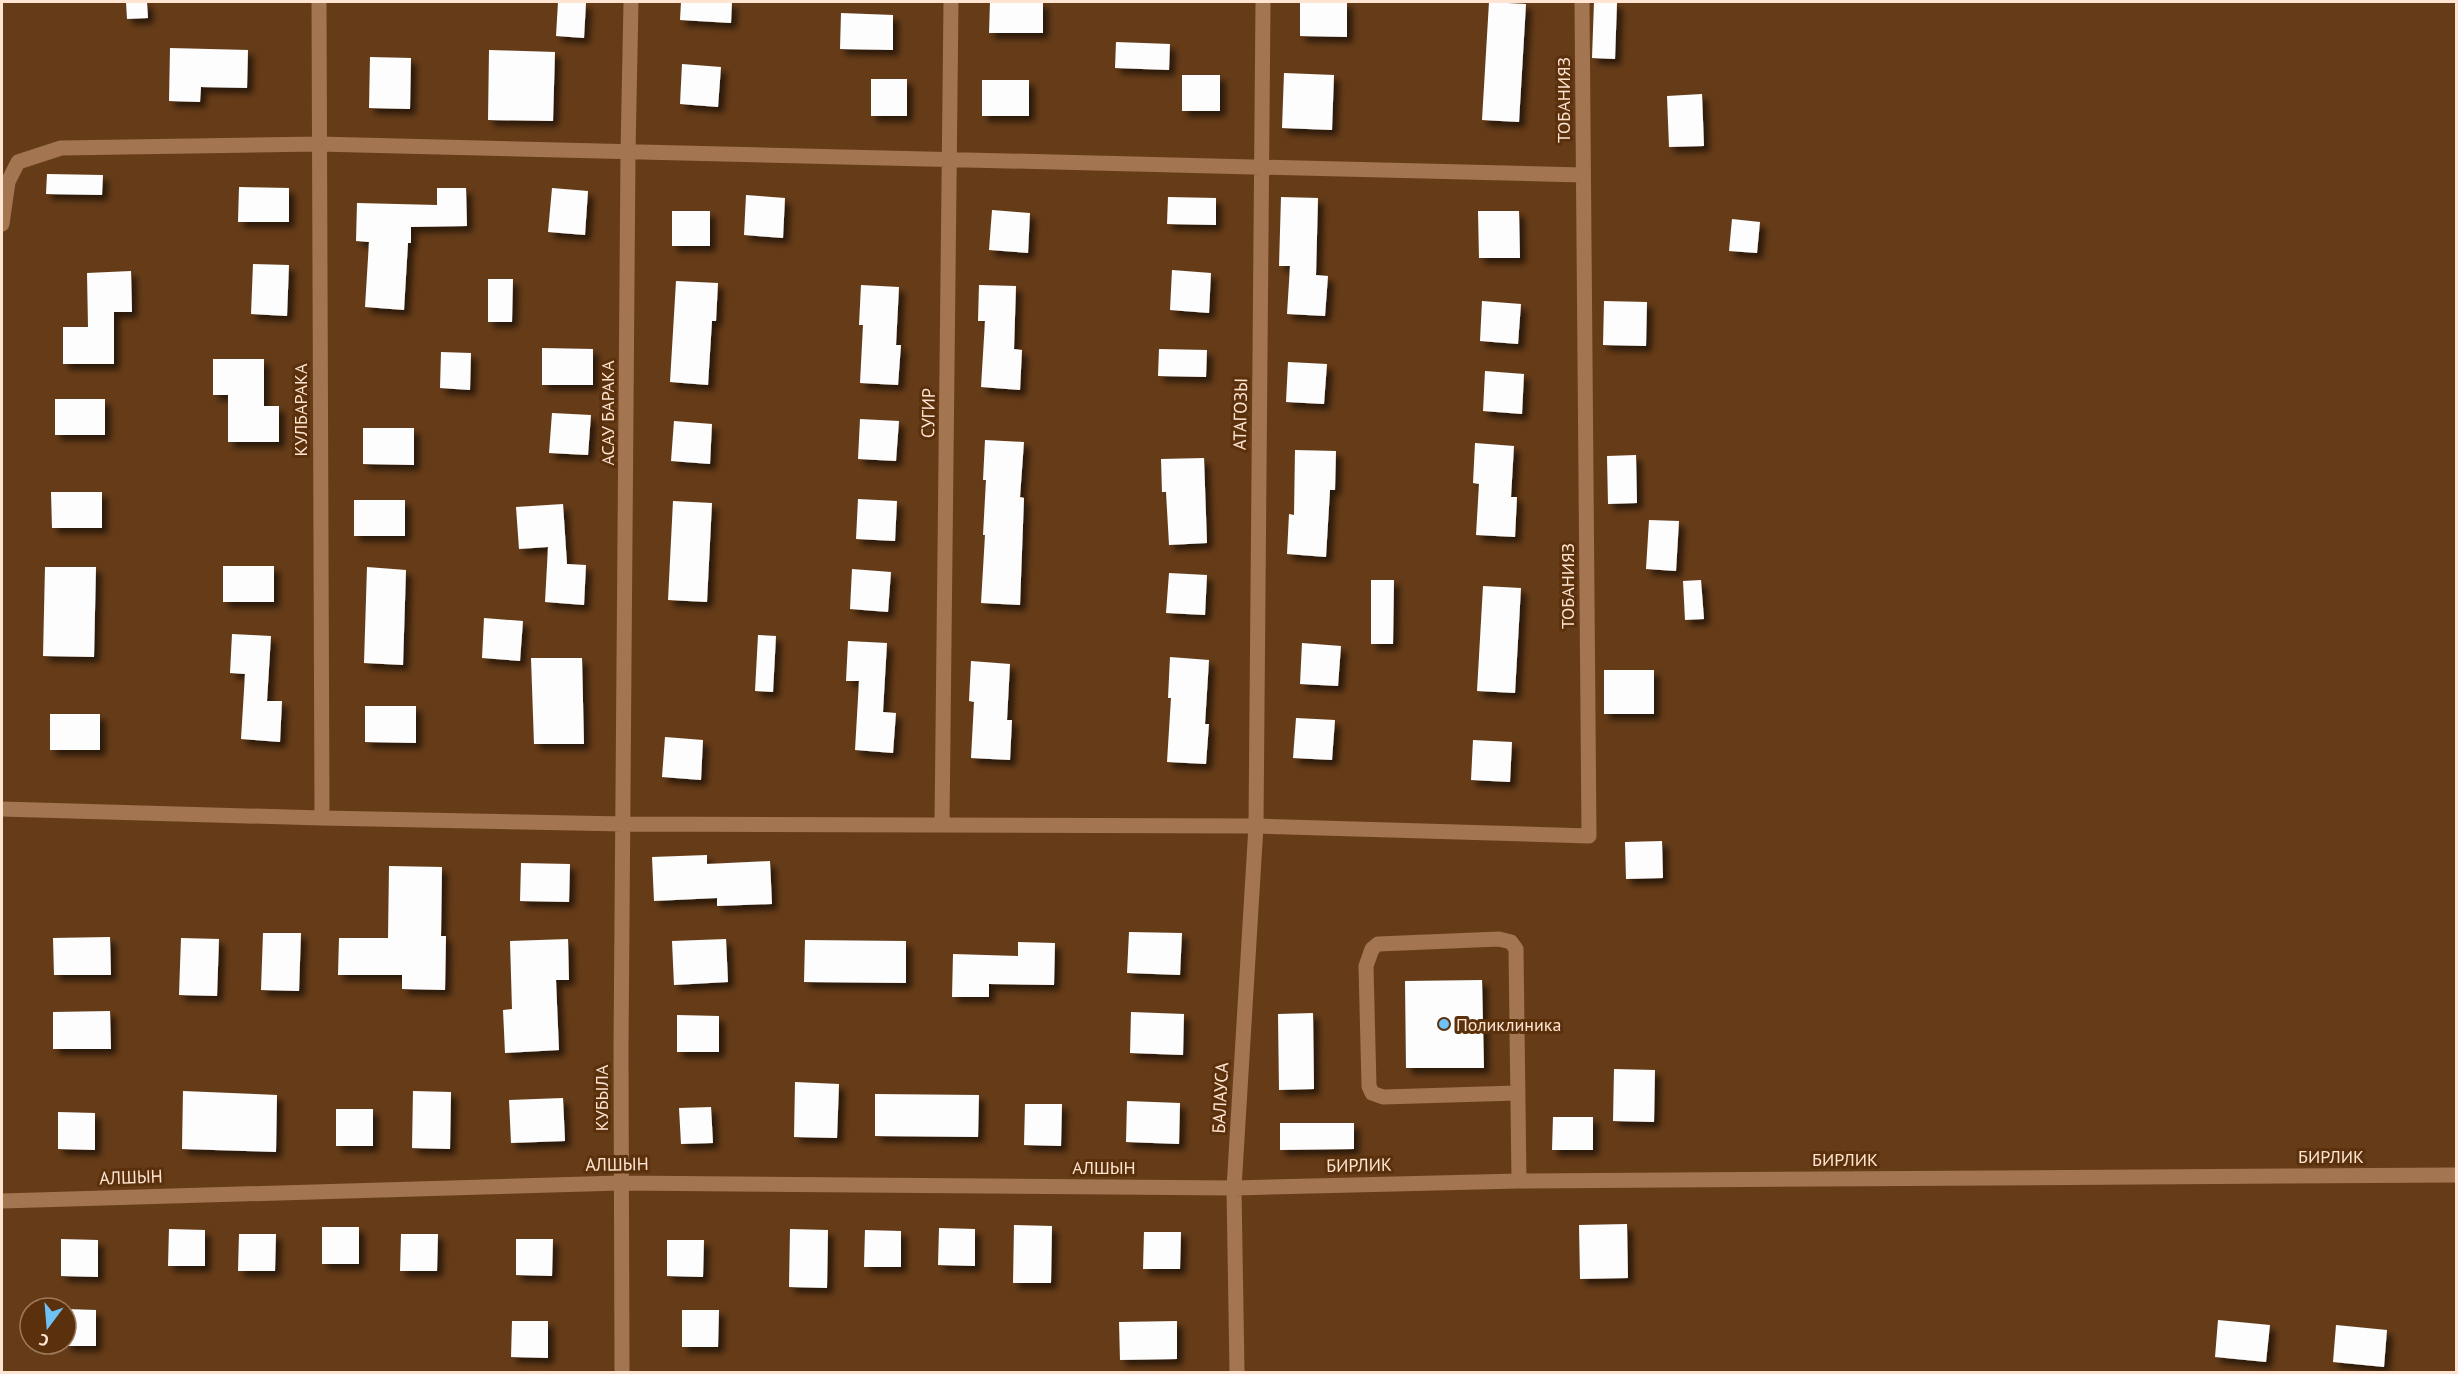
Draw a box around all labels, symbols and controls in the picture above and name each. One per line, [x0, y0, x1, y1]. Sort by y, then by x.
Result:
street label: ТОБАНИЯЗ [1552, 57, 1575, 143]
street label: АСАУ БАРАКА [596, 360, 619, 466]
street label: КУЛБАРАКА [289, 363, 312, 457]
street label: АТАГОЗЫ [1228, 378, 1252, 450]
street label: СУГИР [916, 388, 940, 438]
street label: ТОБАНИЯЗ [1556, 543, 1579, 629]
place label: Поликлиника [1456, 1013, 1561, 1036]
marker: Поликлиника [1437, 1017, 1451, 1031]
street label: БАЛАУСА [1207, 1061, 1233, 1134]
street label: КУБЫЛА [590, 1064, 613, 1131]
street label: БИРЛИК [2298, 1145, 2364, 1168]
street label: БИРЛИК [1812, 1148, 1878, 1171]
street label: АЛШЫН [585, 1152, 649, 1176]
street label: БИРЛИК [1326, 1153, 1392, 1177]
street label: АЛШЫН [1072, 1156, 1136, 1179]
street label: АЛШЫН [99, 1164, 163, 1190]
north arrow [18, 1296, 78, 1356]
text: С [37, 1330, 51, 1351]

